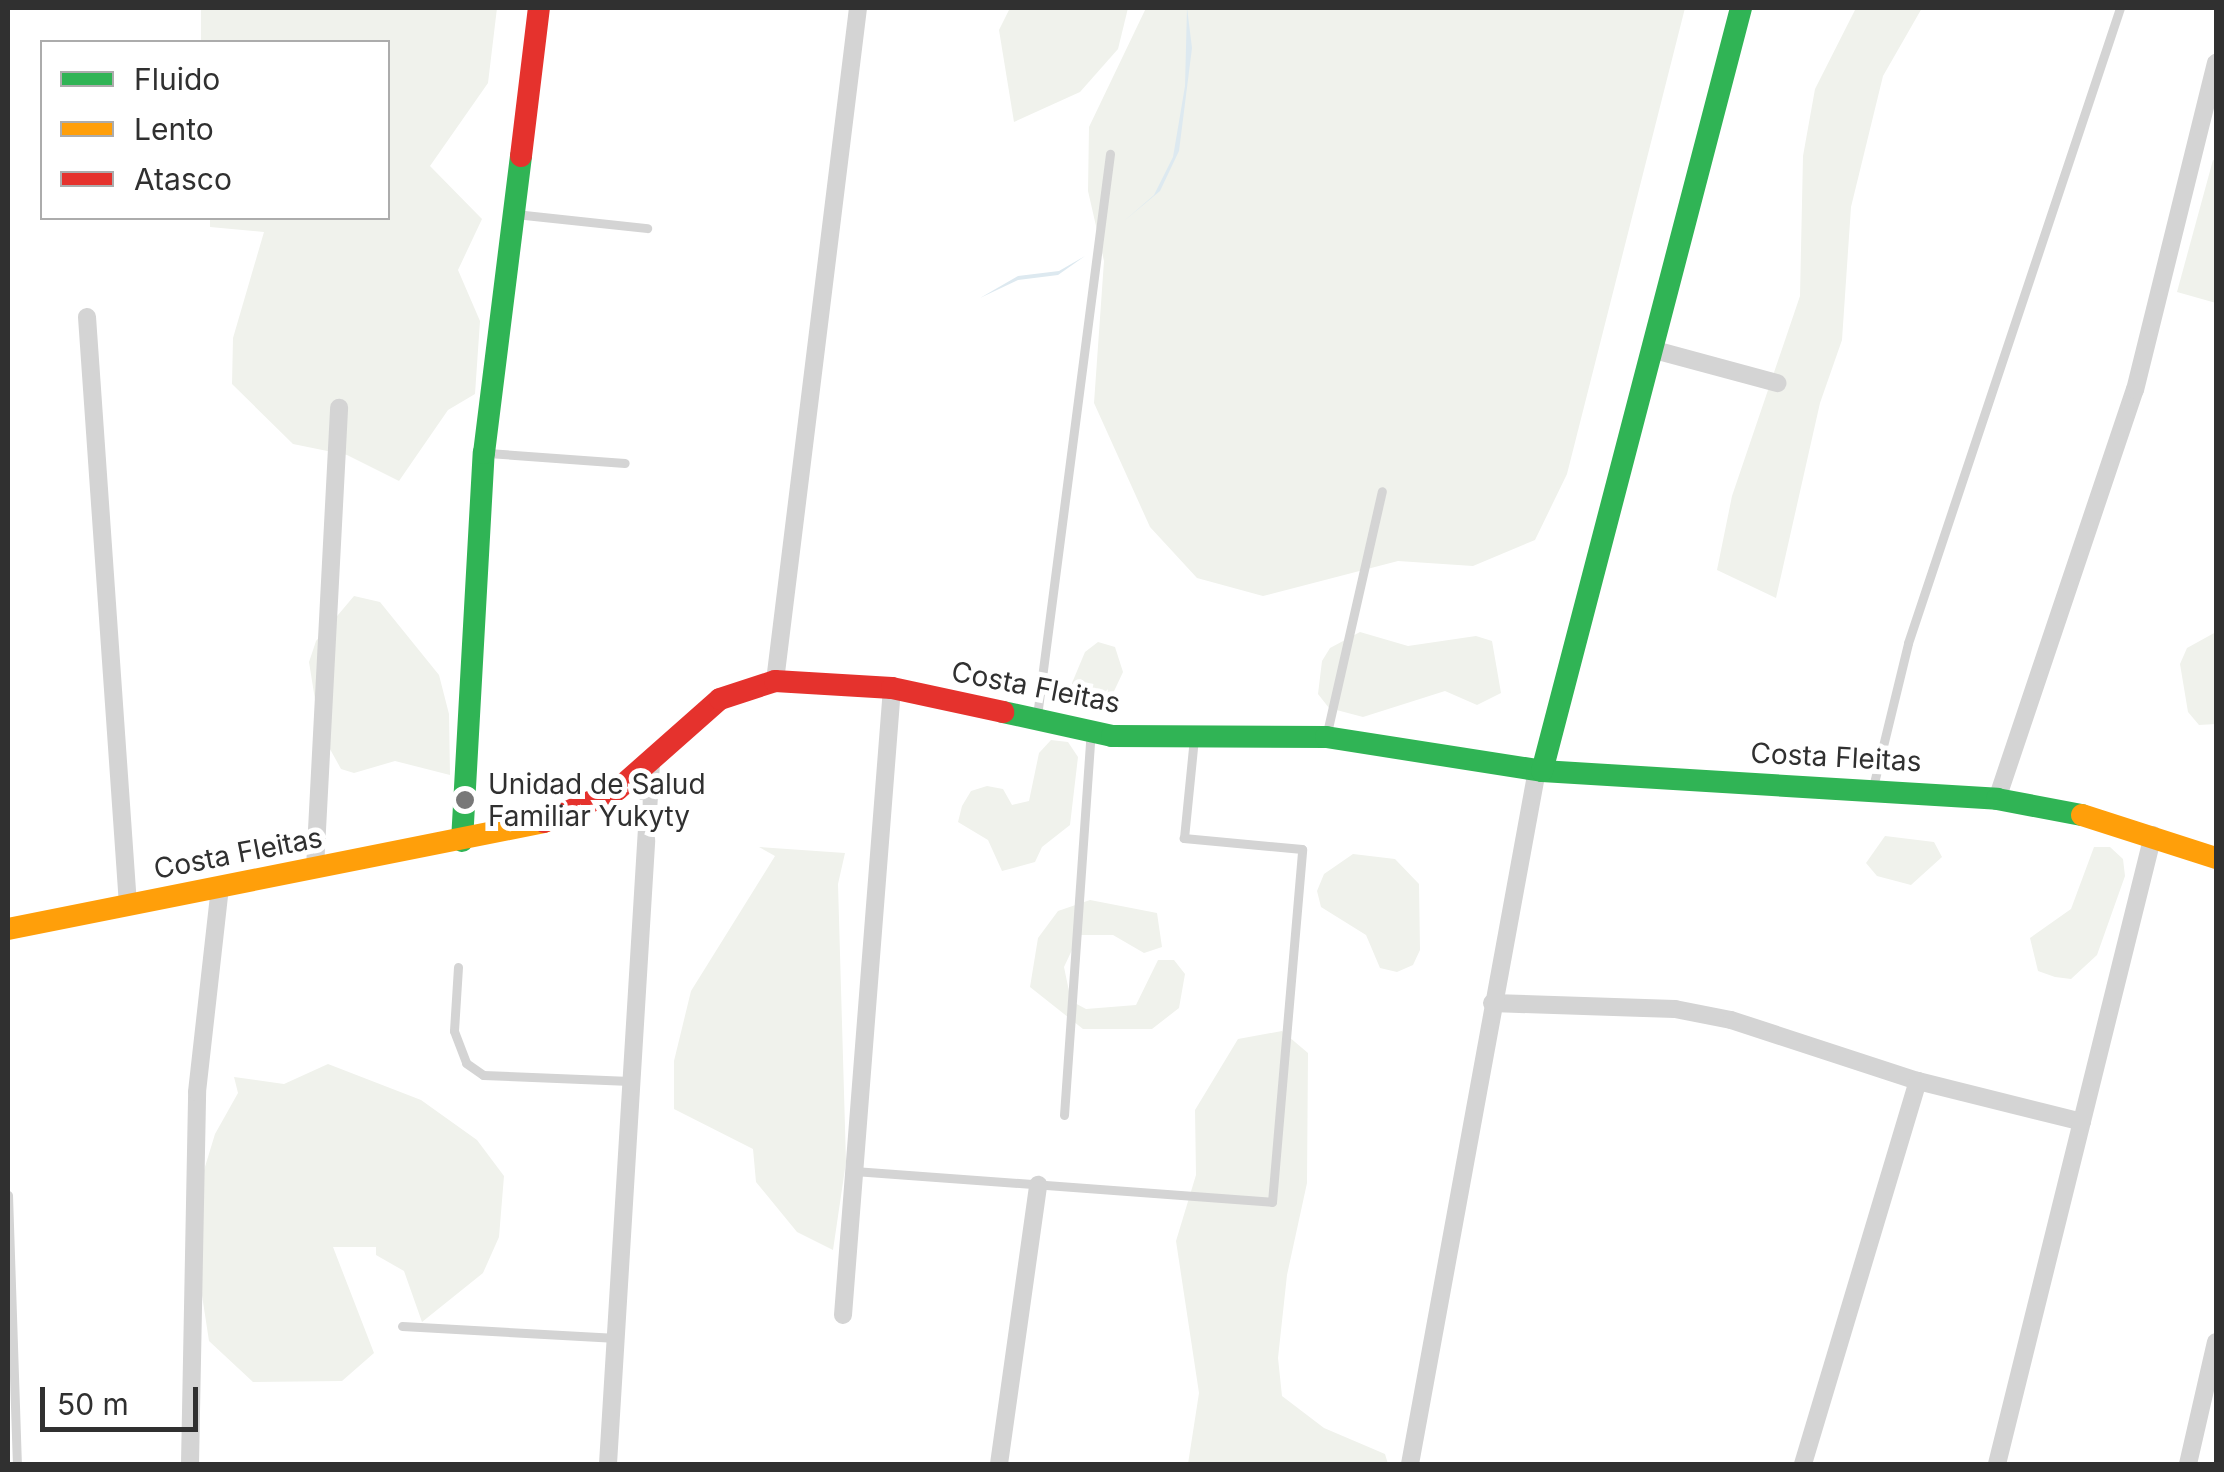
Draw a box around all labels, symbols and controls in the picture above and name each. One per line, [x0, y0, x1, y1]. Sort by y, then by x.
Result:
legend [40, 40, 390, 220]
text: Fluido [134, 61, 220, 97]
text: Lento [134, 111, 214, 147]
text: Atasco [134, 161, 232, 197]
street label: Costa Fleitas [949, 654, 1123, 720]
street label: Costa Fleitas [1750, 736, 1922, 778]
place label: Unidad de Salud Familiar Yukyty [488, 767, 706, 833]
marker: Unidad de Salud Familiar Yukyty [452, 787, 478, 813]
street label: Costa Fleitas [151, 820, 325, 886]
scale bar [45, 1367, 202, 1429]
text: 50 m [57, 1386, 129, 1422]

